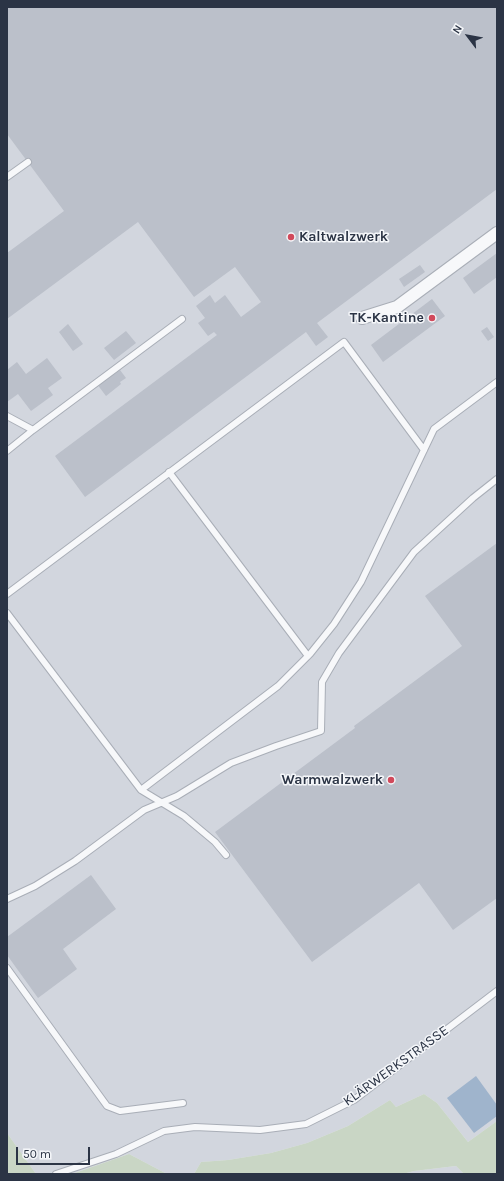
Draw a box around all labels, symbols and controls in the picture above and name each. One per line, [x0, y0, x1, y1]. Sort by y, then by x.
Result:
north arrow [448, 16, 488, 56]
text: N [450, 23, 465, 36]
place label: Kaltwalzwerk [299, 229, 388, 245]
marker: Kaltwalzwerk [286, 232, 296, 242]
place label: TK-Kantine [350, 310, 424, 326]
marker: TK-Kantine [427, 313, 437, 323]
place label: Warmwalzwerk [282, 772, 383, 788]
marker: Warmwalzwerk [386, 775, 396, 785]
street label: KLÄRWERKSTRASSE [340, 1022, 452, 1110]
scale bar [18, 1139, 92, 1165]
text: 50 m [23, 1147, 51, 1161]

